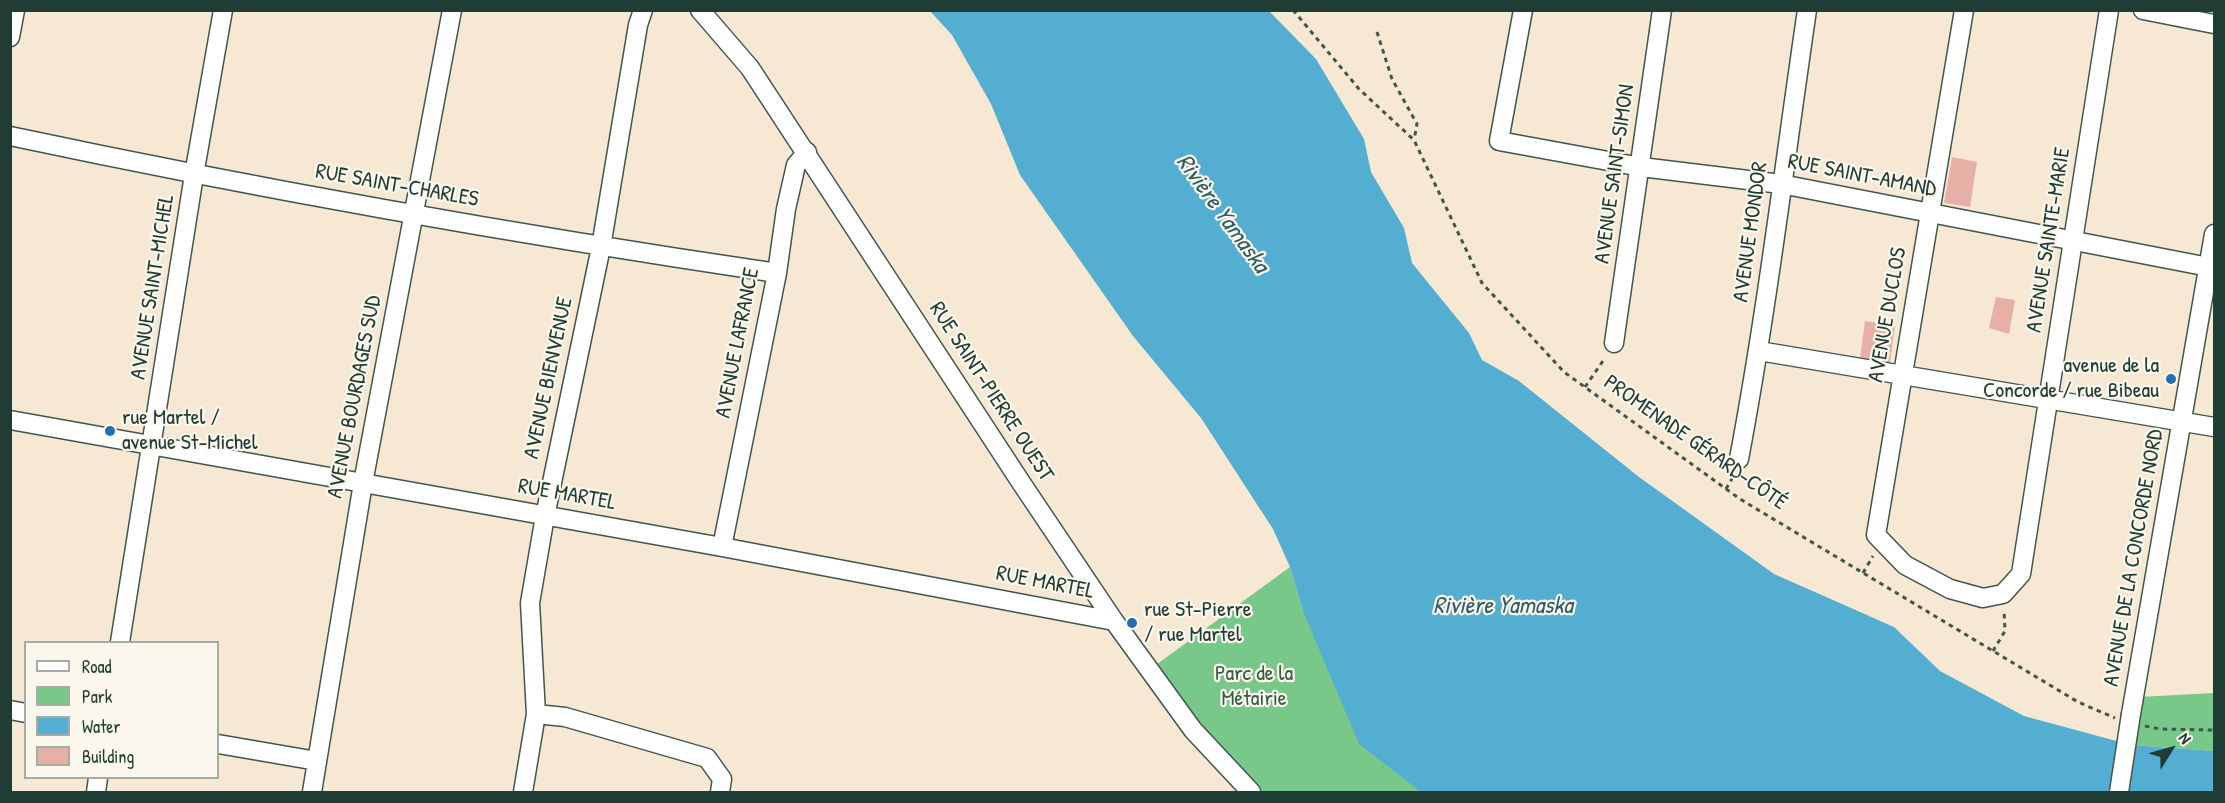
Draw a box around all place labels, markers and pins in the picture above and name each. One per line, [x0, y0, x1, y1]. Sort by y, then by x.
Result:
place label: avenue de la Concorde / rue Bibeau [1983, 353, 2159, 404]
marker: avenue de la Concorde / rue Bibeau [2164, 372, 2178, 386]
place label: rue Martel / avenue St-Michel [122, 405, 258, 457]
marker: rue Martel / avenue St-Michel [103, 424, 117, 438]
place label: rue St-Pierre / rue Martel [1144, 597, 1252, 648]
marker: rue St-Pierre / rue Martel [1125, 616, 1139, 630]

